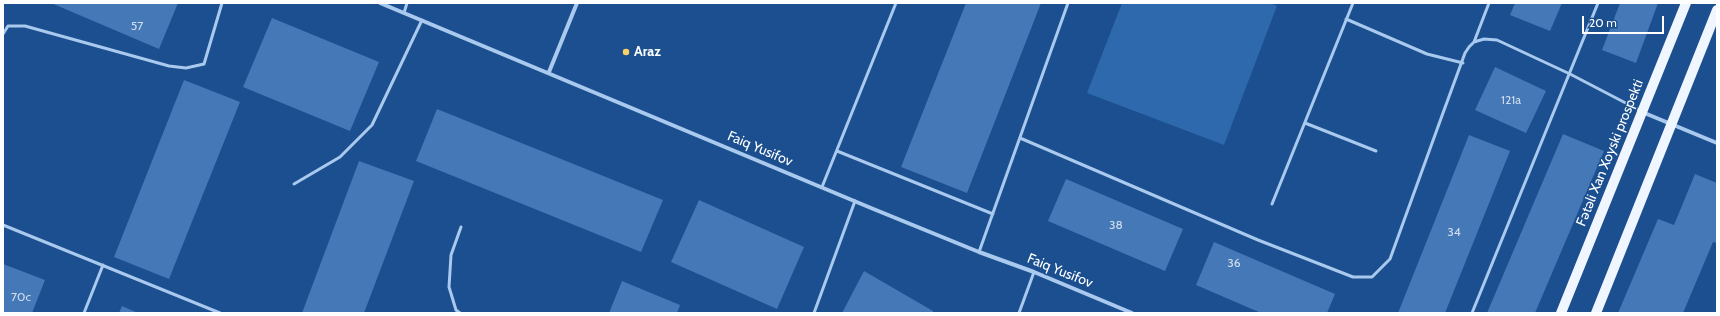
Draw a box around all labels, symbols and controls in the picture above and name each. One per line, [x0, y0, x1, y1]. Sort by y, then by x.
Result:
scale bar [1584, 8, 1666, 34]
text: 20 m [1589, 15, 1617, 30]
house number: 57 [131, 19, 143, 33]
place label: Araz [634, 44, 661, 60]
marker: Araz [621, 47, 631, 57]
street label: Fətəli Xan Xoyski prospekti [1573, 77, 1647, 229]
house number: 121a [1501, 93, 1521, 107]
street label: Faiq Yusifov [725, 128, 795, 170]
house number: 38 [1109, 218, 1123, 232]
house number: 34 [1447, 225, 1461, 239]
street label: Faiq Yusifov [1025, 250, 1095, 292]
house number: 36 [1227, 256, 1241, 270]
house number: 70c [11, 290, 31, 304]

